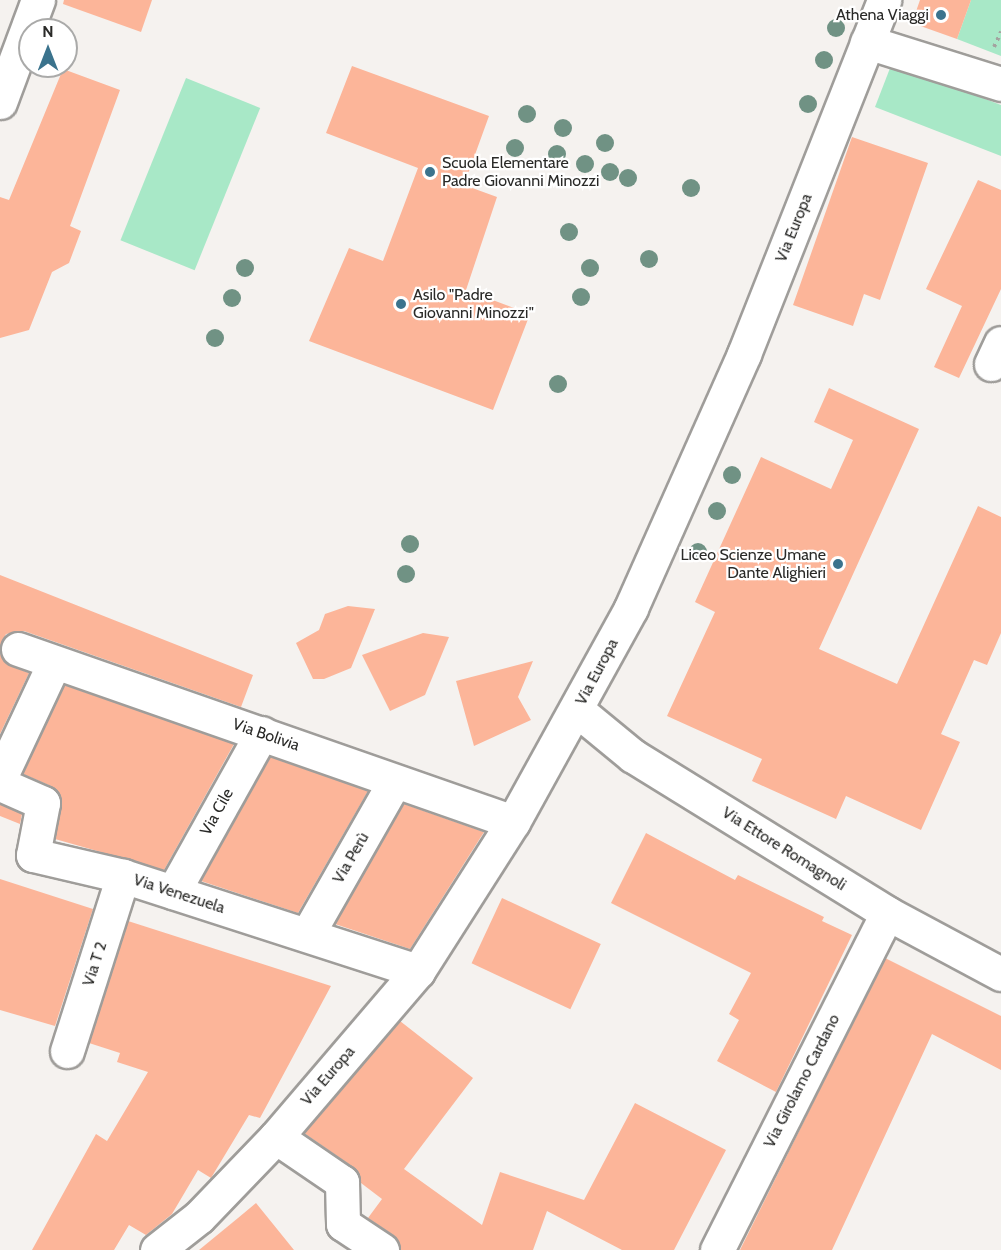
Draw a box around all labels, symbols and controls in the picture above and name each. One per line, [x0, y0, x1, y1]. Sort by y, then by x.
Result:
place label: Athena Viaggi [836, 5, 929, 25]
marker: Athena Viaggi [934, 8, 948, 22]
north arrow [18, 18, 78, 78]
text: N [42, 22, 54, 41]
place label: Scuola Elementare Padre Giovanni Minozzi [442, 153, 599, 191]
marker: Scuola Elementare Padre Giovanni Minozzi [423, 165, 437, 179]
street label: Via Europa [772, 191, 816, 265]
place label: Asilo "Padre Giovanni Minozzi" [413, 285, 534, 323]
marker: Asilo "Padre Giovanni Minozzi" [394, 297, 408, 311]
place label: Liceo Scienze Umane Dante Alighieri [680, 545, 826, 583]
marker: Liceo Scienze Umane Dante Alighieri [831, 557, 845, 571]
street label: Via Europa [572, 636, 622, 708]
street label: Via Bolivia [230, 715, 302, 755]
street label: Via Cile [196, 785, 238, 839]
street label: Via Ettore Romagnoli [718, 803, 850, 895]
street label: Via Perù [329, 829, 373, 887]
street label: Via Venezuela [131, 870, 227, 918]
street label: Via T 2 [79, 939, 111, 989]
street label: Via Girolamo Cardano [760, 1011, 844, 1151]
street label: Via Europa [297, 1042, 359, 1110]

